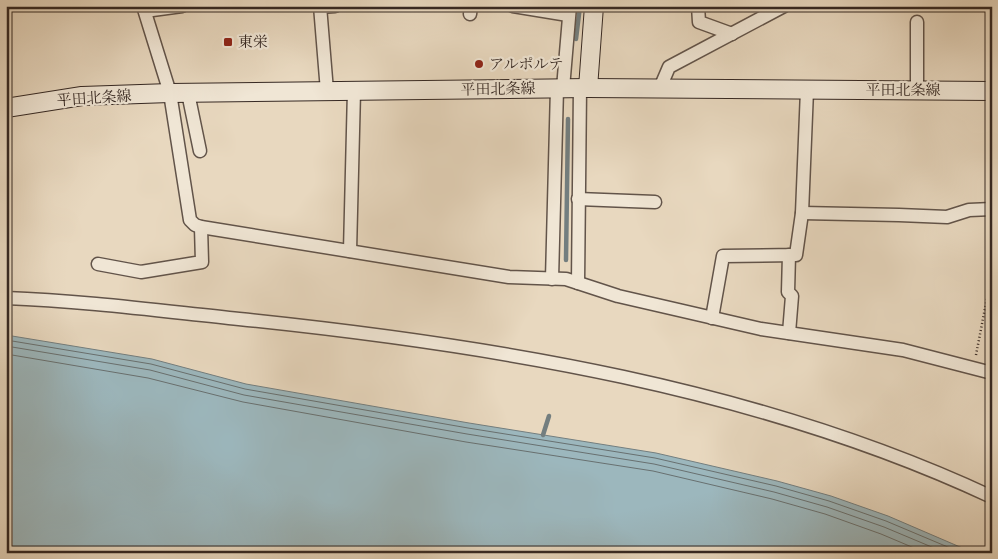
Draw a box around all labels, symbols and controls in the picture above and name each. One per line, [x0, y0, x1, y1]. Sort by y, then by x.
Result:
place label: 東栄 [238, 33, 268, 51]
marker: 東栄 [222, 36, 234, 48]
place label: アルポルテ [489, 55, 563, 73]
marker: アルポルテ [473, 58, 485, 70]
street label: 平田北条線 [460, 79, 536, 99]
street label: 平田北条線 [865, 81, 941, 99]
street label: 平田北条線 [56, 86, 132, 110]

